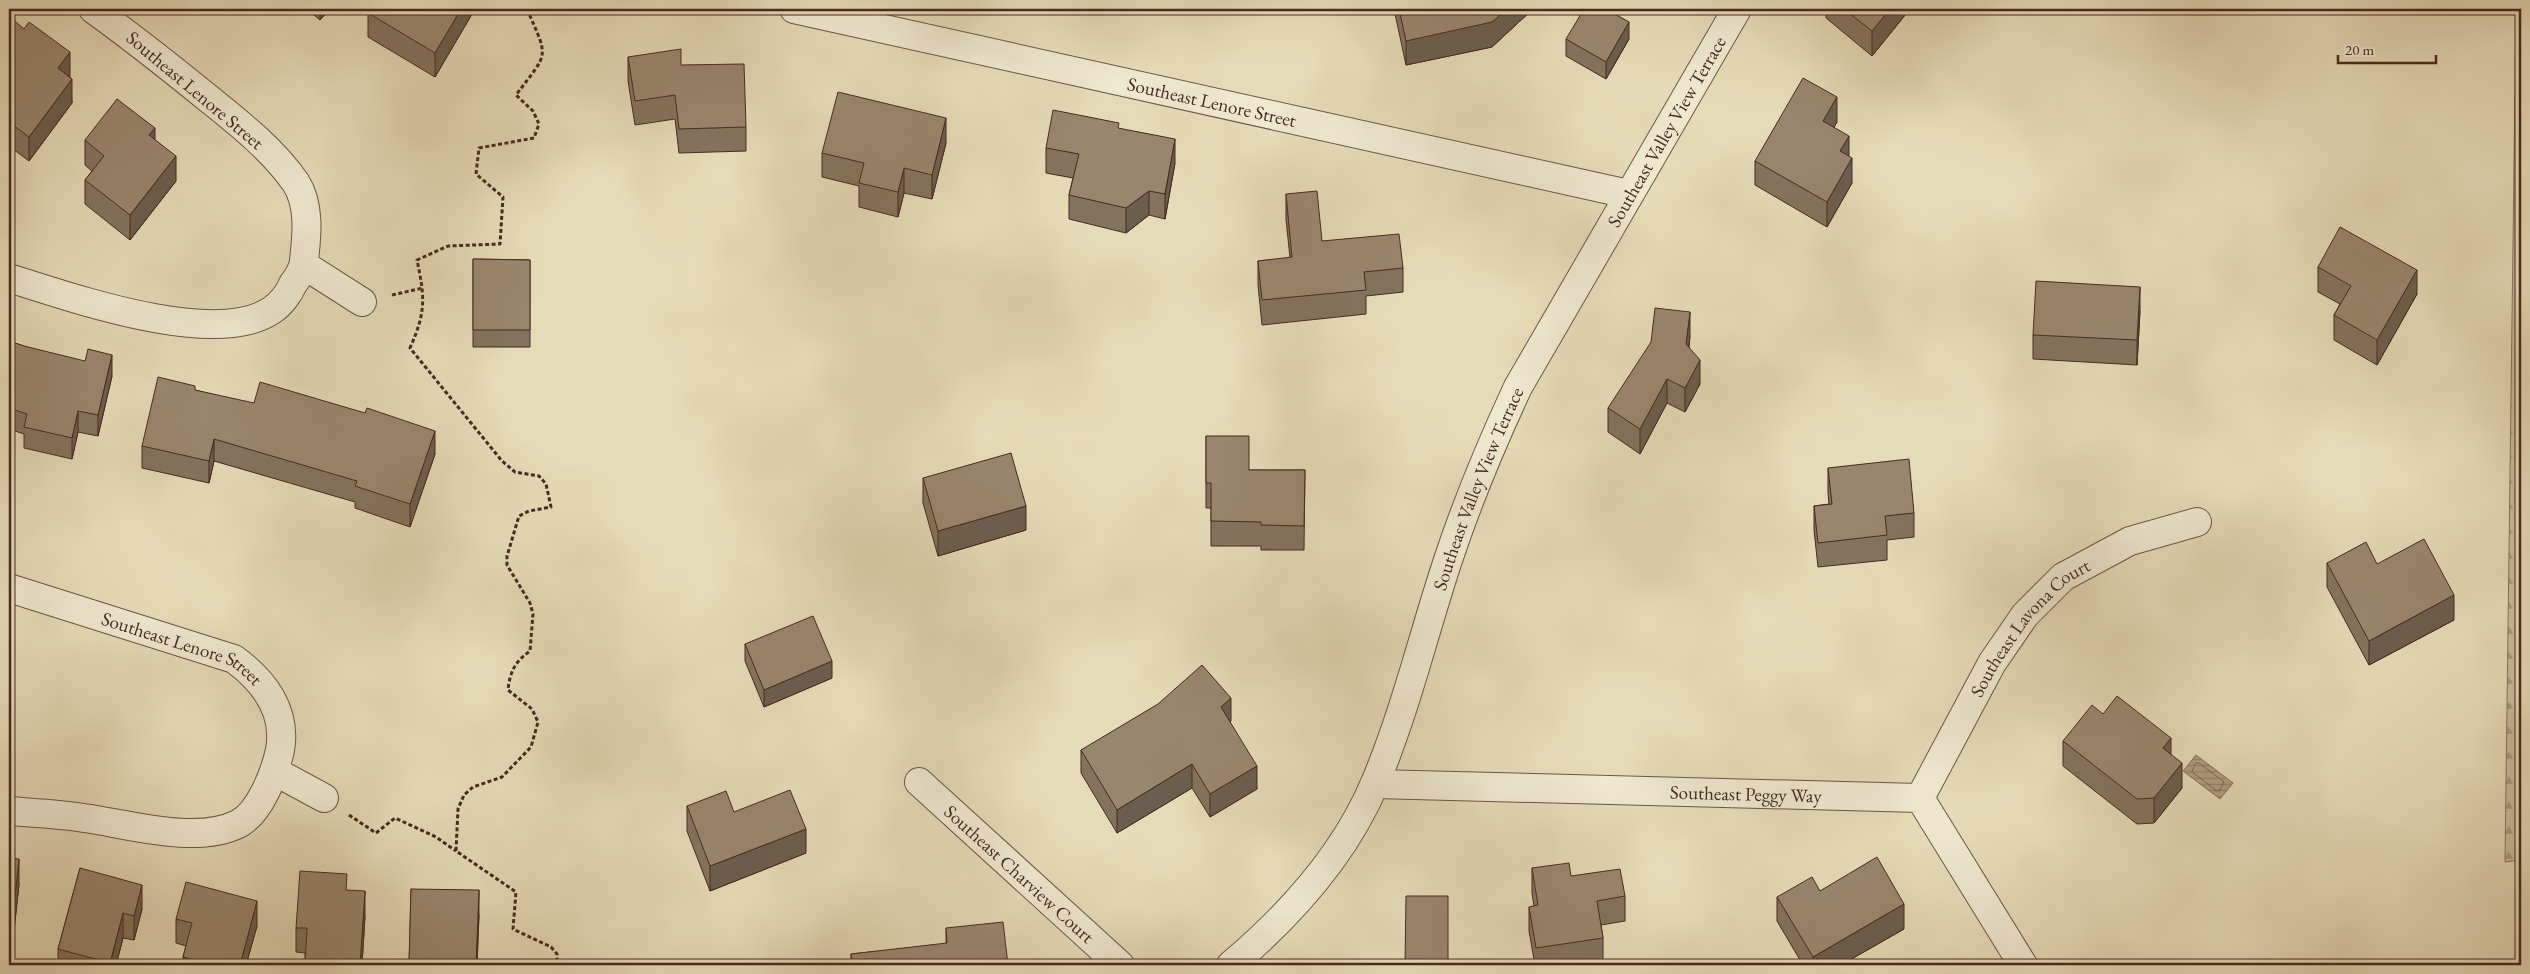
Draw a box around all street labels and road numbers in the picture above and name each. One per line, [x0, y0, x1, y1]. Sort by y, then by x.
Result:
street label: Southeast Lenore Street [121, 25, 269, 155]
street label: Southeast Valley View Terrace [1601, 31, 1731, 231]
street label: Southeast Lenore Street [1125, 71, 1299, 133]
street label: Southeast Valley View Terrace [1427, 383, 1529, 593]
street label: Southeast Lavona Court [1964, 552, 2094, 701]
street label: Southeast Lenore Street [99, 606, 269, 690]
street label: Southeast Peggy Way [1670, 779, 1823, 808]
street label: Southeast Charview Court [939, 799, 1100, 948]

